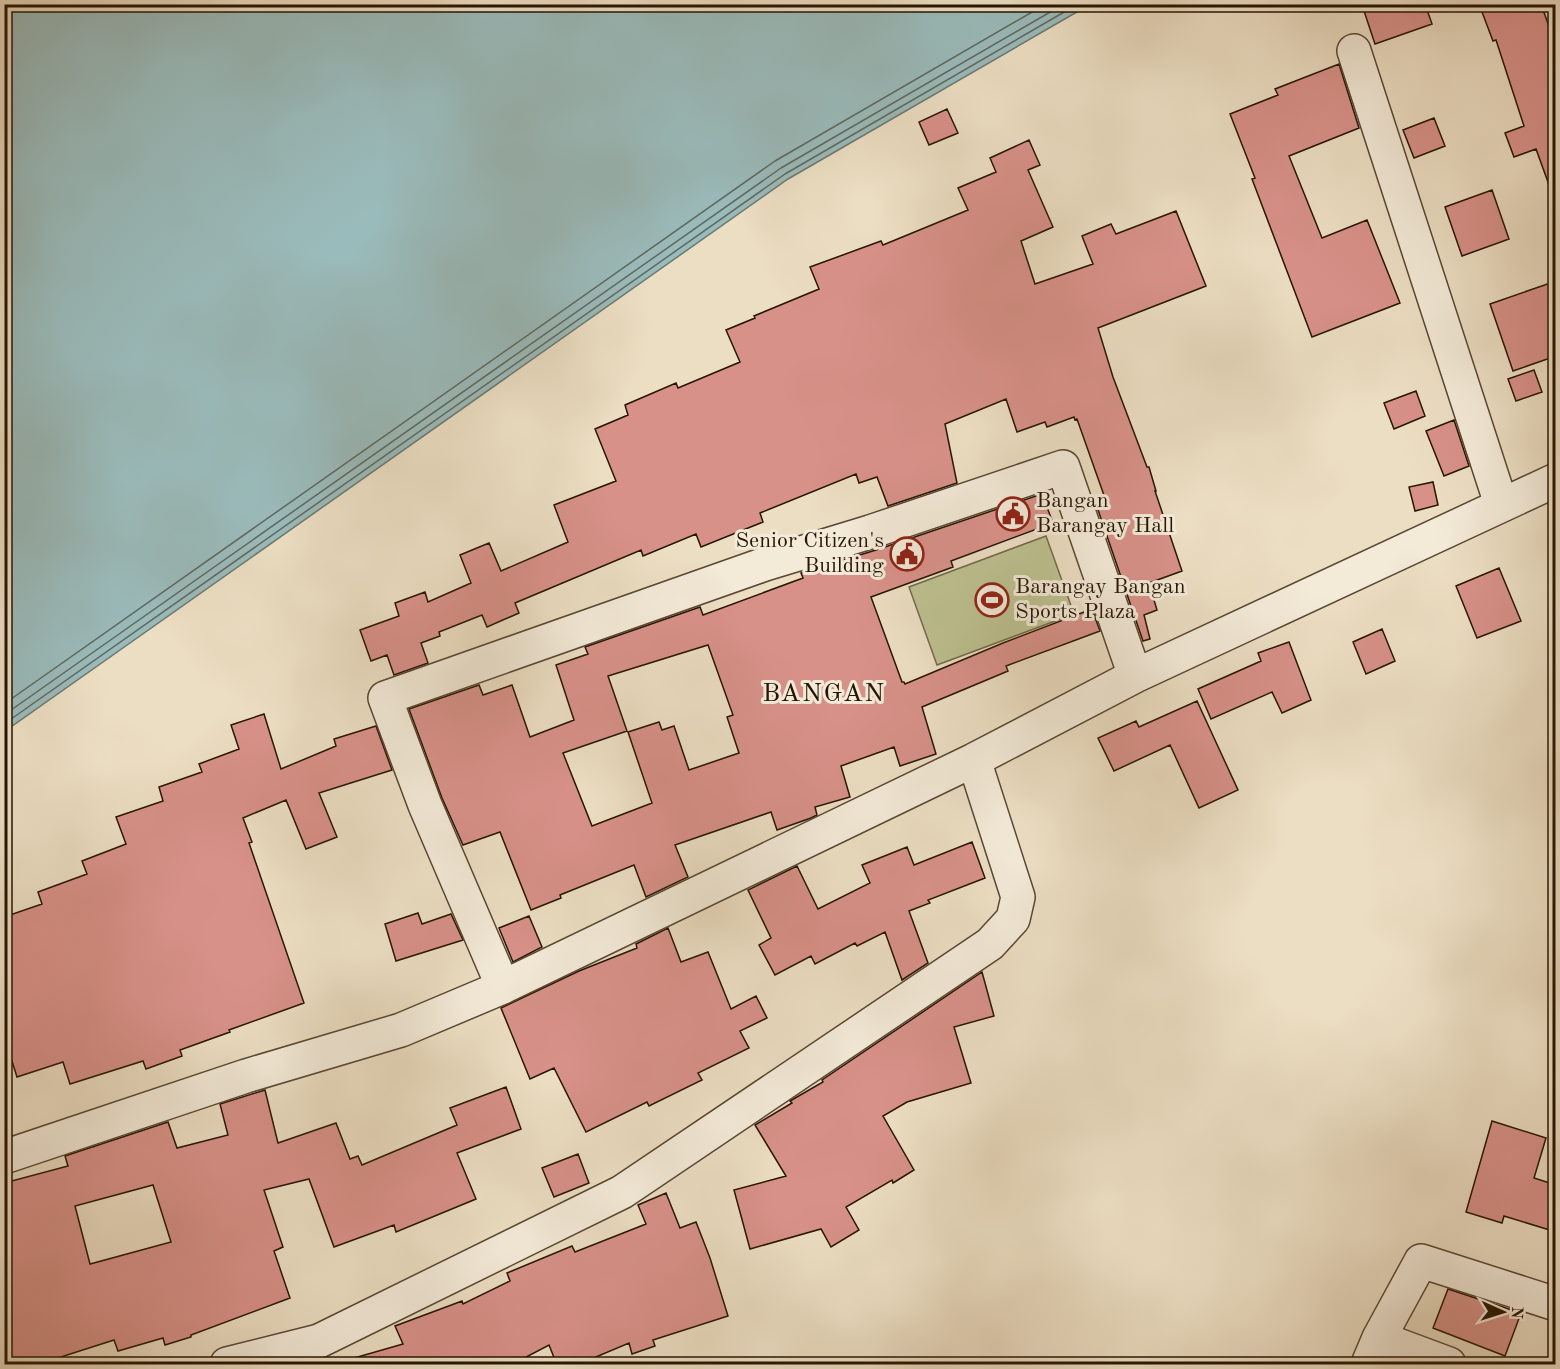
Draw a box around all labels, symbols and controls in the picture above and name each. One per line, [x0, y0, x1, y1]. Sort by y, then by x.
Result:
place label: Bangan Barangay Hall [1036, 490, 1174, 537]
public building icon: Bangan Barangay Hall [995, 496, 1031, 532]
place label: Senior Citizen's Building [735, 530, 884, 577]
public building icon: Senior Citizen's Building [889, 536, 925, 572]
place label: Barangay Bangan Sports Plaza [1015, 576, 1186, 623]
sports icon: Barangay Bangan Sports Plaza [974, 582, 1010, 618]
district label: BANGAN [762, 681, 886, 707]
north arrow [1473, 1282, 1533, 1342]
text: N [1508, 1306, 1524, 1320]

